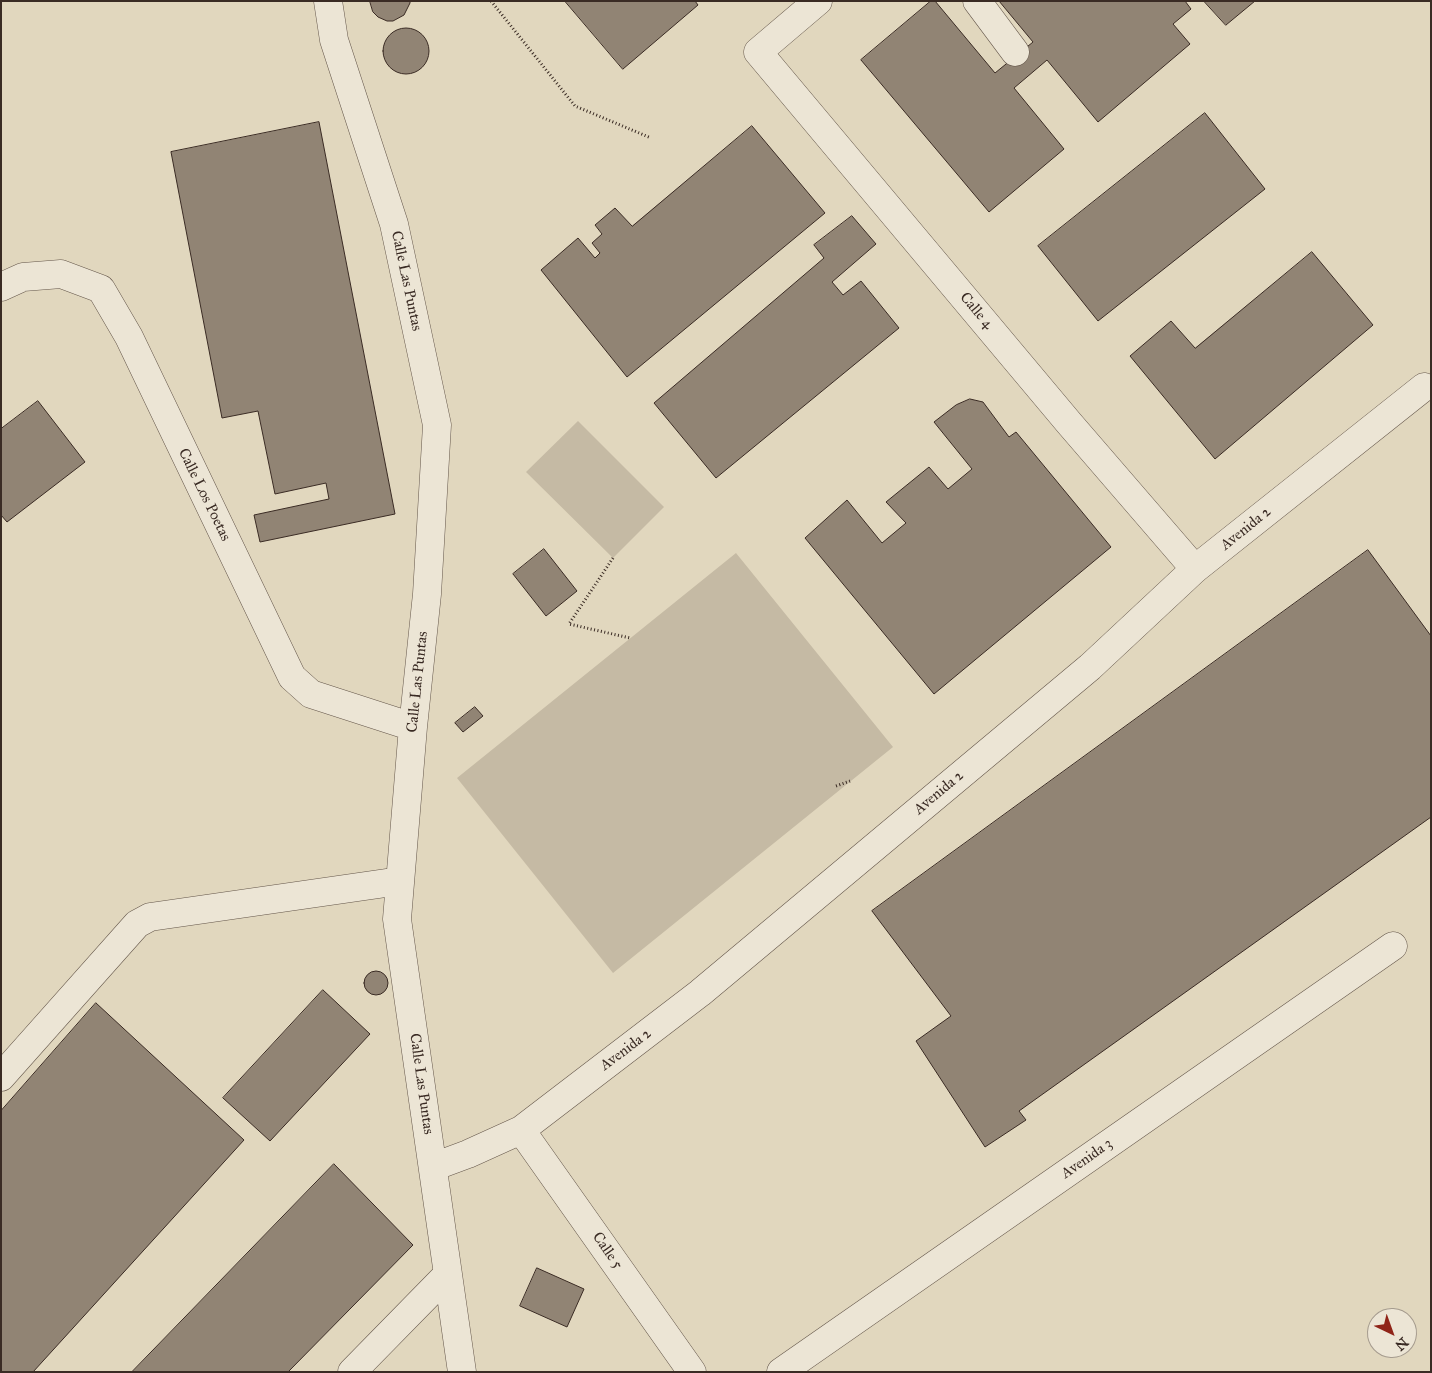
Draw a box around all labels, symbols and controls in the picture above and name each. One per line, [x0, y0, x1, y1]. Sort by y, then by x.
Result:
street label: Calle Las Puntas [387, 229, 425, 333]
street label: Calle 4 [955, 289, 997, 333]
street label: Calle Los Poetas [174, 446, 234, 544]
street label: Avenida 2 [1217, 503, 1275, 555]
street label: Calle Las Puntas [404, 630, 432, 734]
street label: Avenida 2 [910, 767, 968, 819]
street label: Avenida 2 [597, 1025, 655, 1075]
street label: Calle Las Puntas [405, 1032, 437, 1136]
street label: Avenida 3 [1058, 1135, 1116, 1183]
street label: Calle 5 [588, 1229, 626, 1273]
north arrow [1367, 1308, 1417, 1358]
text: N [1392, 1333, 1412, 1354]

